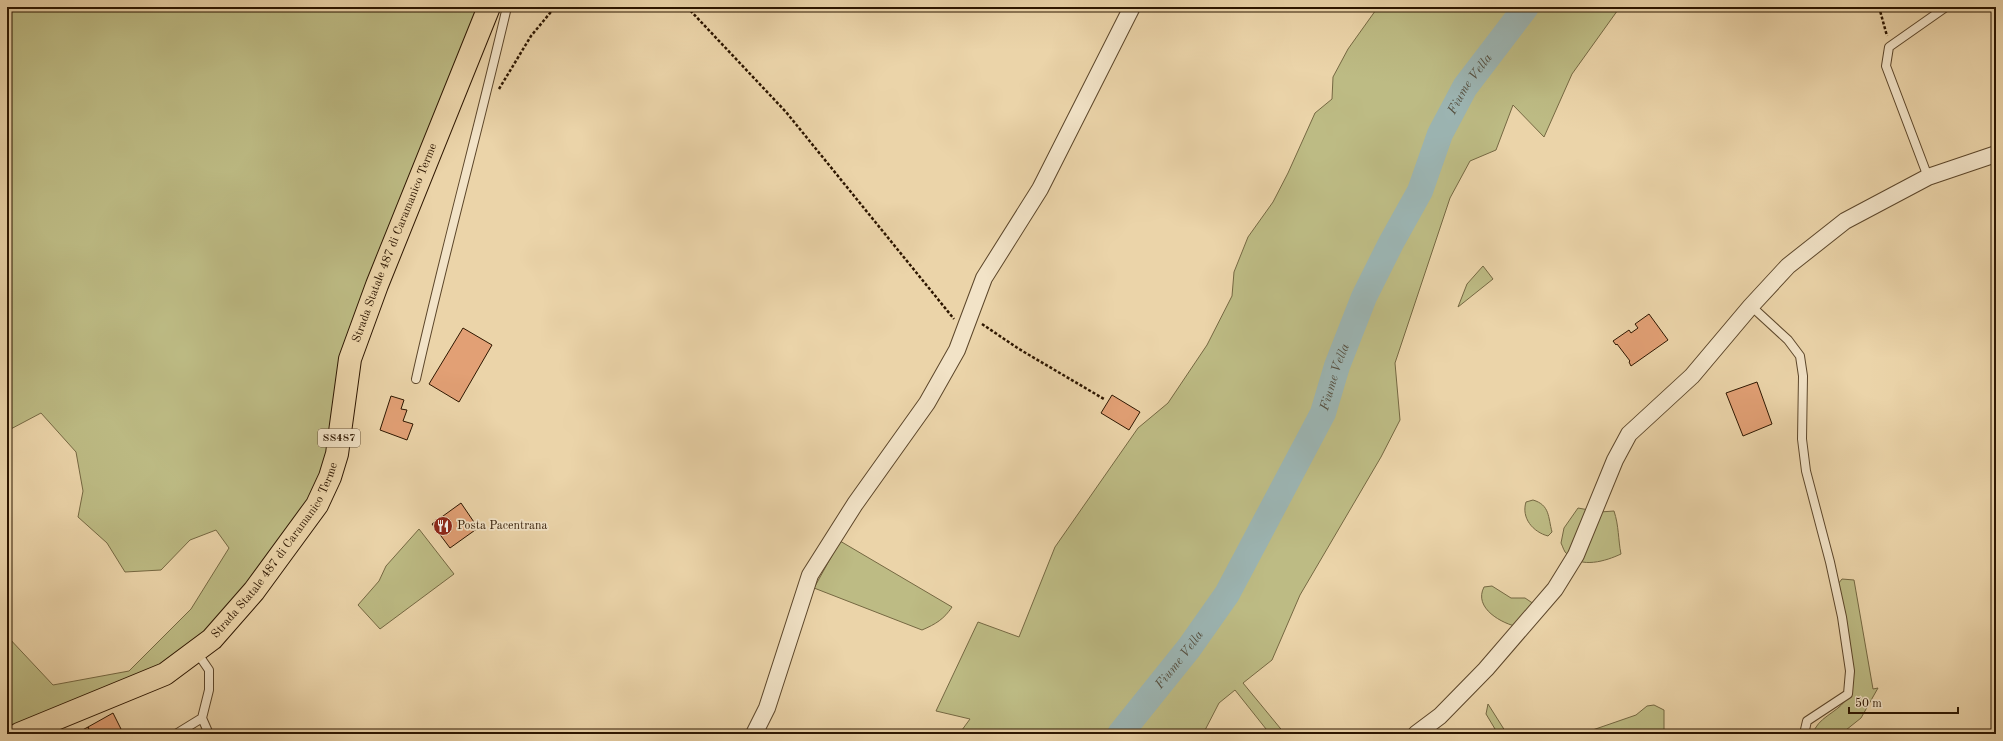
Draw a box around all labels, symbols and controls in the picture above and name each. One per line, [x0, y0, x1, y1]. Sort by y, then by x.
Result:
water label: Fiume Vella [1445, 51, 1494, 117]
street label: Strada Statale 487 di Caramanico Terme [350, 141, 440, 344]
water label: Fiume Vella [1317, 342, 1352, 413]
road number: SS487 [318, 429, 360, 447]
street label: Strada Statale 487 di Caramanico Terme [209, 461, 340, 641]
restaurant icon: Posta Pacentrana [432, 515, 454, 537]
place label: Posta Pacentrana [457, 520, 548, 532]
water label: Fiume Vella [1152, 628, 1206, 692]
scale bar [1849, 689, 1958, 715]
text: 50 m [1855, 697, 1882, 710]

